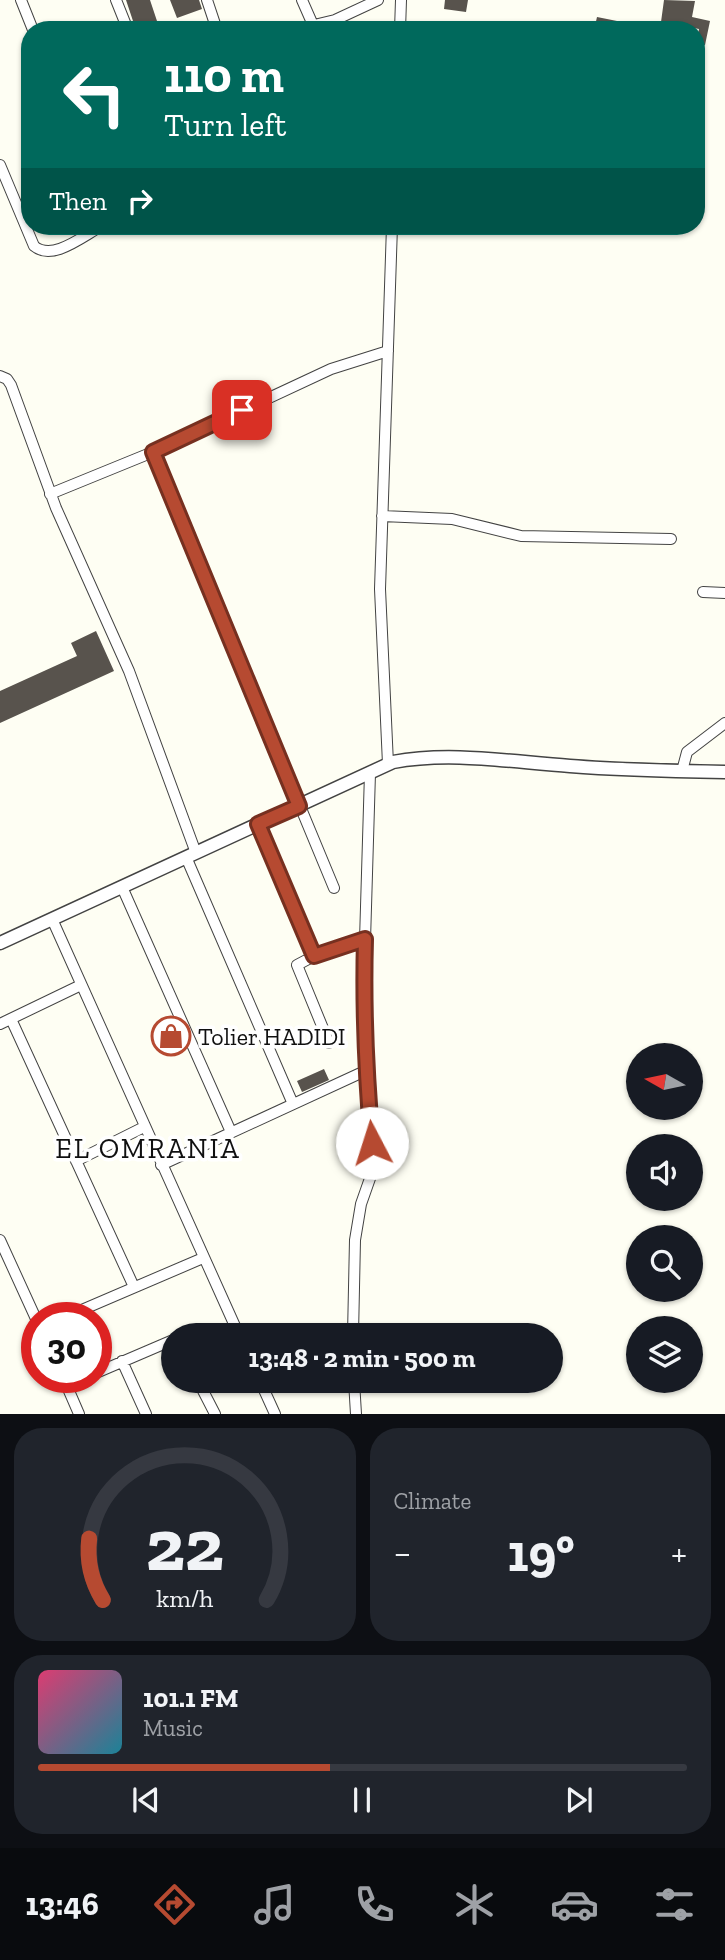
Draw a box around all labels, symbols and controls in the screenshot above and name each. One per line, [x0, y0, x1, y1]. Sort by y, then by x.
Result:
text: 110 m [164, 46, 284, 105]
icon: left [49, 49, 140, 140]
text: Turn left [164, 106, 286, 144]
icon: right [121, 182, 159, 220]
text: Then [49, 185, 107, 217]
pin [212, 380, 272, 440]
icon: arrive [223, 391, 261, 429]
shop icon: Tolier HADIDI [150, 1015, 192, 1057]
place label: Tolier HADIDI [198, 1022, 346, 1051]
north arrow [626, 1043, 704, 1120]
map controls [626, 1043, 703, 1393]
position arrow [335, 1106, 409, 1180]
district label: EL OMRANIA [55, 1132, 241, 1165]
button: sound [626, 1134, 703, 1211]
button: search [626, 1225, 703, 1302]
speed limit sign: 30 [21, 1302, 112, 1393]
button: layers [626, 1316, 703, 1393]
text: 13:48 · 2 min · 500 m [248, 1342, 476, 1374]
text: Climate [394, 1487, 471, 1515]
text: 22 [146, 1502, 224, 1590]
text: 19° [508, 1522, 575, 1584]
text: − [394, 1530, 411, 1576]
text: + [671, 1530, 687, 1576]
text: km/h [156, 1583, 213, 1613]
text: 101.1 FM [143, 1682, 238, 1714]
text: Music [143, 1714, 203, 1742]
icon: previous [127, 1781, 165, 1819]
icon: pause [343, 1781, 381, 1819]
icon: next [560, 1781, 598, 1819]
icon: directions [150, 1880, 199, 1929]
icon: music [250, 1880, 299, 1929]
icon: phone [350, 1880, 399, 1929]
icon: climate [450, 1880, 499, 1929]
icon: car [550, 1880, 599, 1929]
icon: filters [650, 1880, 699, 1929]
text: 13:46 [26, 1885, 99, 1923]

